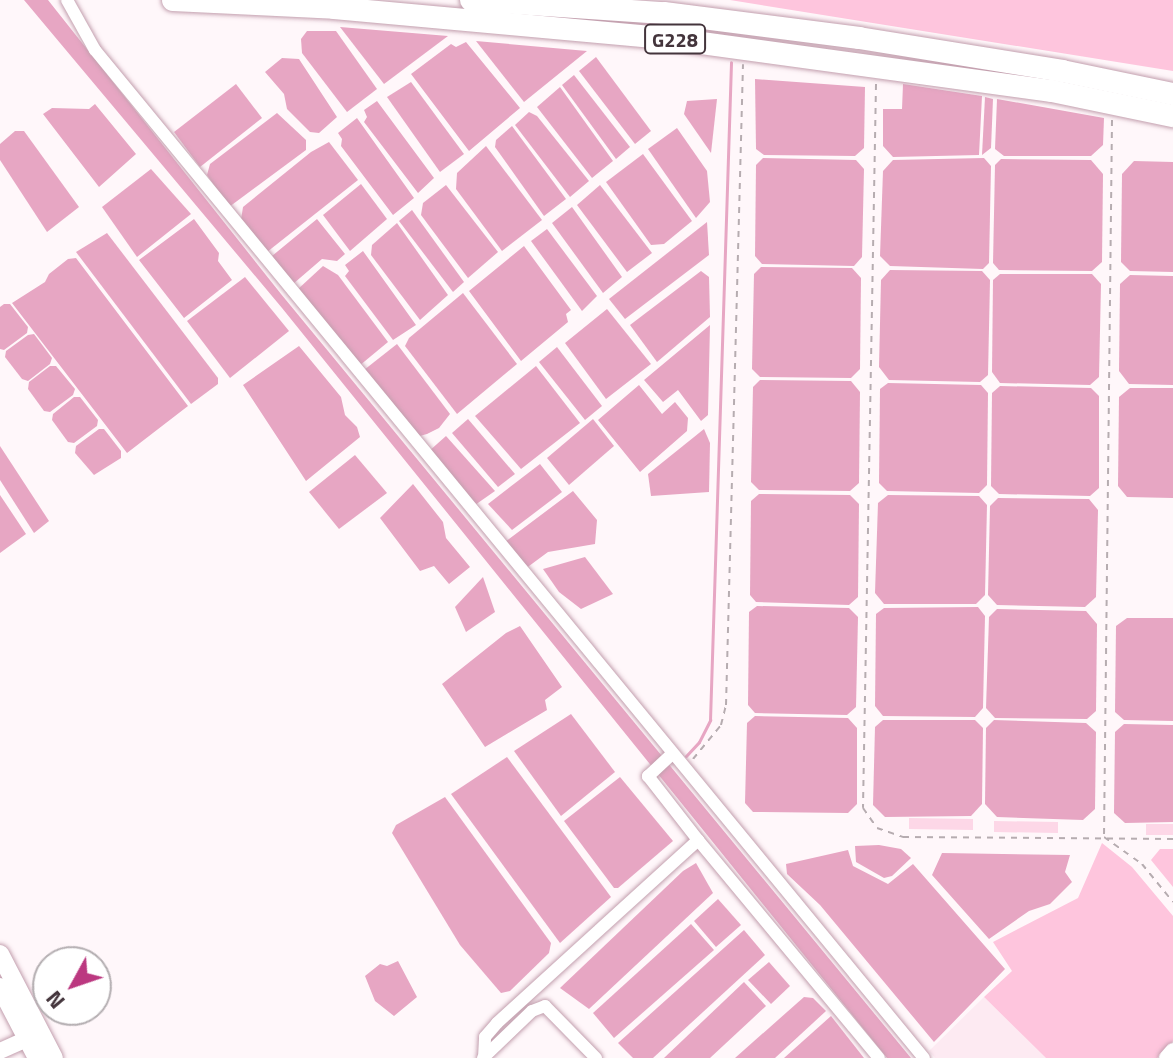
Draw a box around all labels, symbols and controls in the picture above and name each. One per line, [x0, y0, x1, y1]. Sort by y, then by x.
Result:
road number: G228 [643, 23, 707, 55]
north arrow [32, 946, 112, 1026]
text: N [37, 983, 73, 1017]

